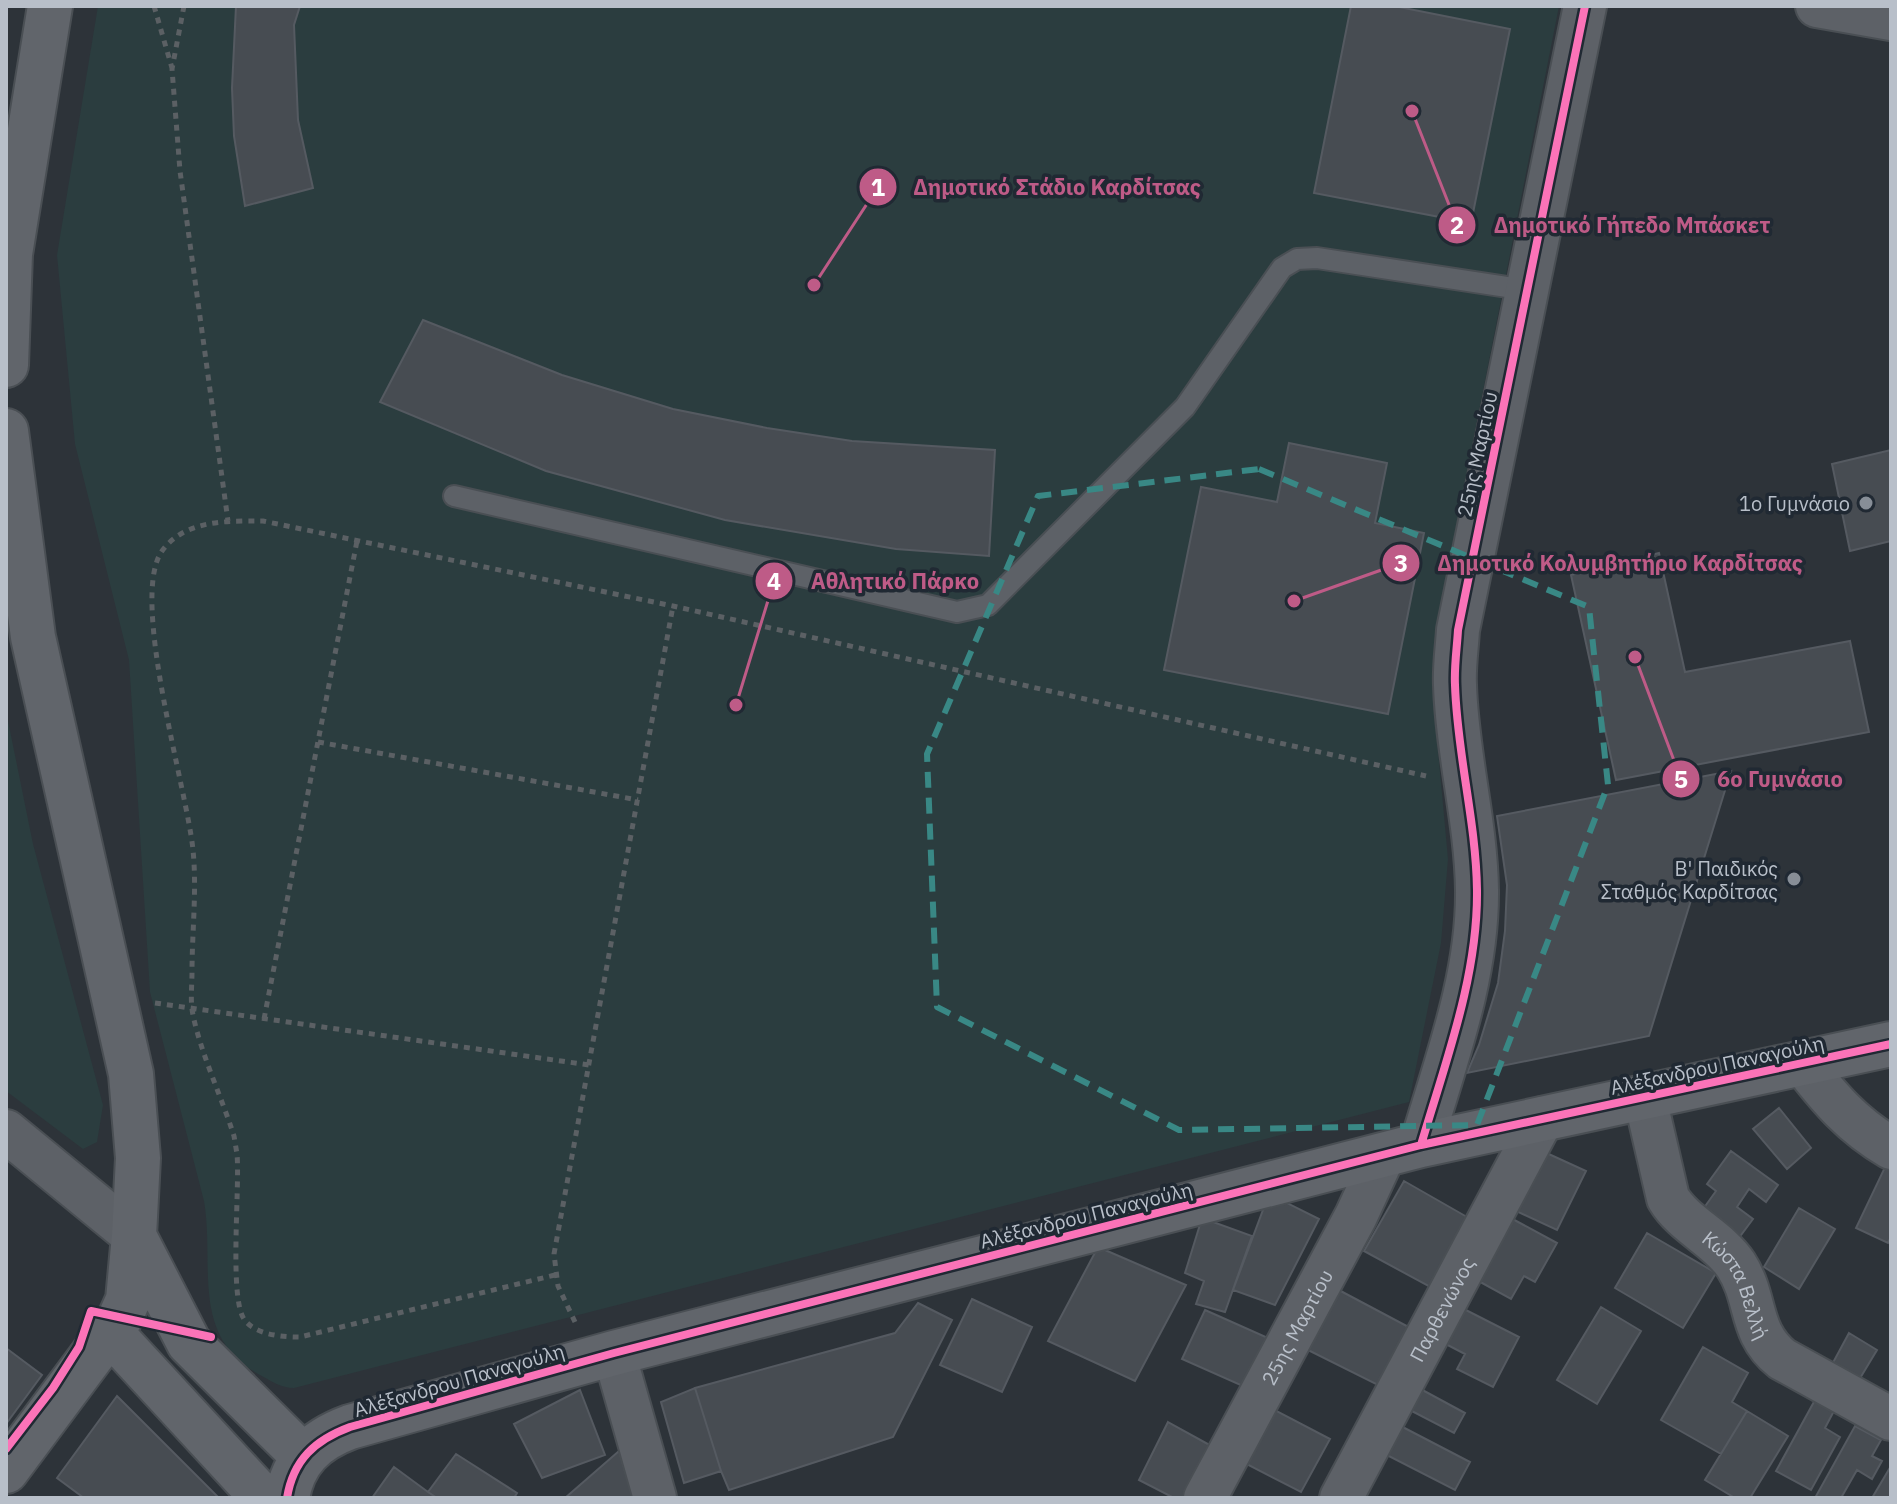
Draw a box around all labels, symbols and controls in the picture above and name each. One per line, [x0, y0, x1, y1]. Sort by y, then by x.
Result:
callout: Δημοτικό Στάδιο Καρδίτσας [858, 164, 1217, 210]
text: 1 [871, 171, 885, 203]
text: Δημοτικό Στάδιο Καρδίτσας [913, 172, 1201, 201]
callout: Δημοτικό Γήπεδο Μπάσκετ [1437, 202, 1786, 248]
text: 2 [1450, 209, 1464, 241]
text: Δημοτικό Γήπεδο Μπάσκετ [1494, 210, 1770, 239]
street label: 25ης Μαρτίου [1451, 389, 1503, 519]
place label: 1ο Γυμνάσιο [1739, 490, 1850, 517]
marker: 1ο Γυμνάσιο [1857, 494, 1875, 512]
callout: Δημοτικό Κολυμβητήριο Καρδίτσας [1381, 540, 1818, 586]
text: 3 [1394, 547, 1408, 579]
text: Δημοτικό Κολυμβητήριο Καρδίτσας [1437, 548, 1803, 577]
callout: Αθλητικό Πάρκο [754, 558, 995, 604]
text: 4 [767, 565, 781, 597]
text: Αθλητικό Πάρκο [811, 566, 979, 595]
callout: 6ο Γυμνάσιο [1661, 756, 1859, 802]
text: 5 [1674, 763, 1688, 795]
text: 6ο Γυμνάσιο [1717, 764, 1843, 793]
place label: Β' Παιδικός Σταθμός Καρδίτσας [1601, 855, 1778, 905]
marker: Β' Παιδικός Σταθμός Καρδίτσας [1785, 870, 1803, 888]
street label: Αλέξανδρου Παναγούλη [1608, 1029, 1826, 1101]
street label: Αλέξανδρου Παναγούλη [977, 1176, 1195, 1254]
street label: Κώστα Βελλή [1697, 1224, 1776, 1343]
street label: Παρθενώνος [1402, 1252, 1480, 1366]
street label: 25ης Μαρτίου [1255, 1264, 1339, 1390]
street label: Αλέξανδρου Παναγούλη [350, 1337, 568, 1423]

